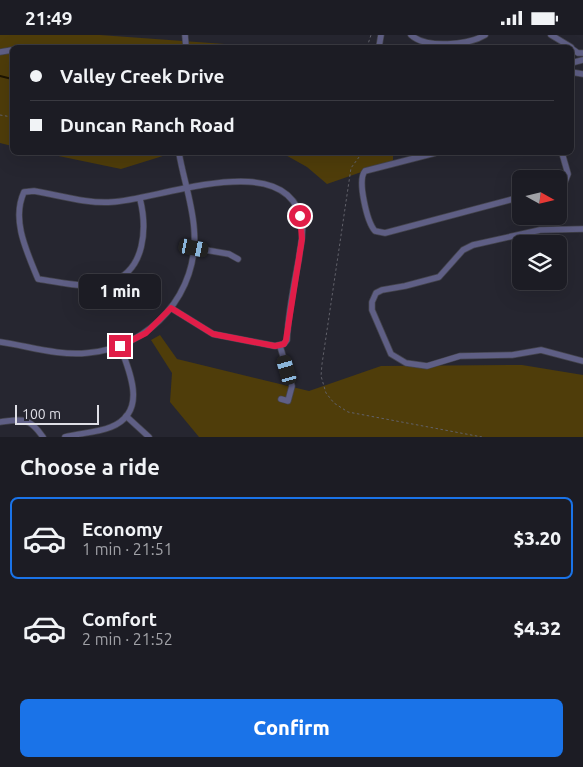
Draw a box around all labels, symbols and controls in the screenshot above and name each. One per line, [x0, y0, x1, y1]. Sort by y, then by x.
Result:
text: 21:49 [25, 7, 73, 29]
text: Valley Creek Drive [60, 65, 224, 87]
text: Duncan Ranch Road [60, 114, 235, 136]
north arrow [512, 170, 568, 225]
map controls [512, 170, 567, 290]
route start [289, 205, 311, 227]
button: layers [512, 235, 567, 290]
car [177, 238, 210, 258]
callout: 1 min [79, 273, 161, 309]
text: 1 min [100, 282, 140, 300]
route end [109, 335, 131, 357]
car [275, 354, 298, 386]
scale bar [15, 402, 99, 425]
text: 100 m [22, 406, 61, 422]
text: Choose a ride [20, 454, 160, 479]
icon: car [22, 516, 67, 561]
text: Economy [82, 518, 163, 540]
text: $3.20 [513, 527, 561, 549]
text: 1 min · 21:51 [82, 540, 173, 558]
icon: car [22, 606, 67, 651]
text: Comfort [82, 608, 157, 630]
text: $4.32 [513, 617, 561, 639]
text: 2 min · 21:52 [82, 630, 173, 648]
button: Confirm [20, 699, 563, 757]

